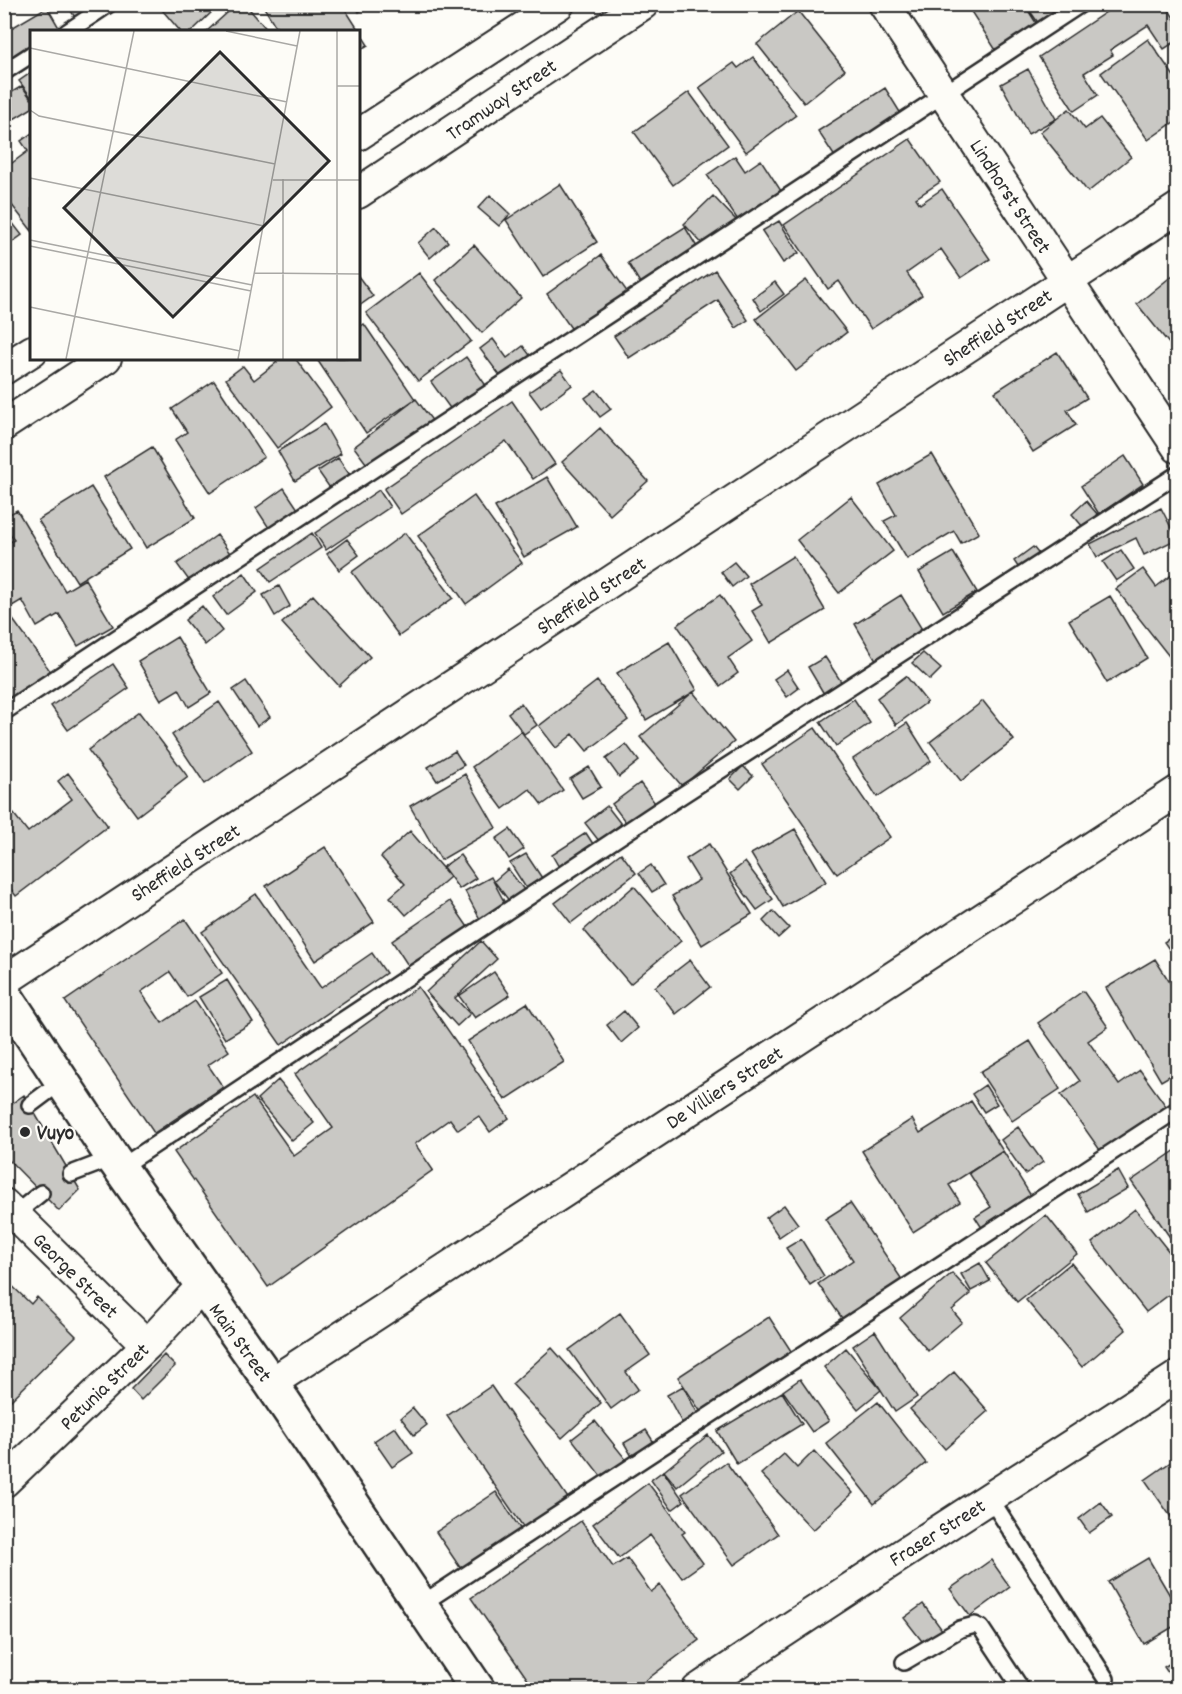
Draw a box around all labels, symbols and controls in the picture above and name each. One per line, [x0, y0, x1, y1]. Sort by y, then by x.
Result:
inset map [30, 30, 360, 360]
street label: Tramway Street [441, 53, 564, 150]
street label: Lindhorst Street [960, 134, 1057, 261]
street label: Sheffield Street [938, 283, 1060, 376]
street label: Sheffield Street [532, 551, 654, 644]
street label: Sheffield Street [126, 818, 248, 911]
street label: De Villiers Street [661, 1040, 790, 1139]
place label: Vuyo [37, 1120, 74, 1150]
marker: Vuyo [18, 1125, 32, 1139]
street label: George Street [24, 1227, 124, 1327]
street label: Main Street [200, 1298, 278, 1390]
street label: Petunia Street [54, 1337, 158, 1439]
street label: Fraser Street [885, 1493, 993, 1576]

